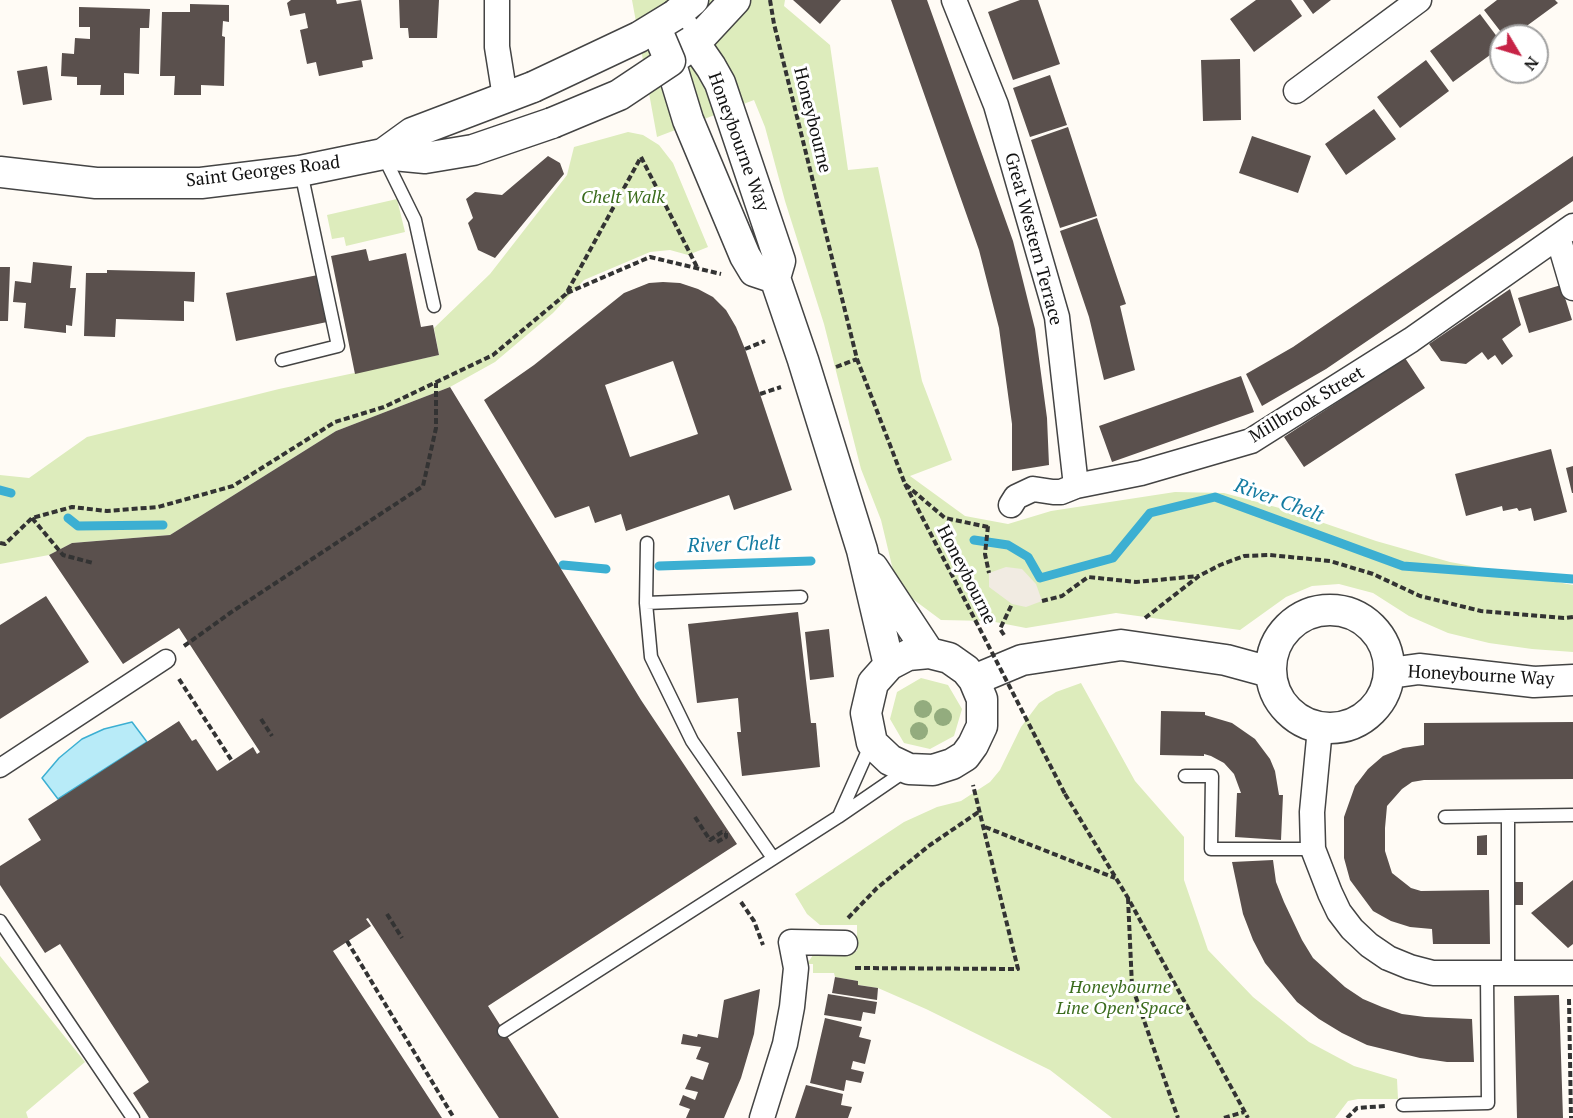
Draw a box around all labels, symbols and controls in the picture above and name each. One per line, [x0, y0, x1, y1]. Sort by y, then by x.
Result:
north arrow [1489, 24, 1549, 84]
text: N [1519, 52, 1544, 75]
street label: Honeybourne [788, 65, 836, 175]
street label: Honeybourne Way [703, 69, 773, 215]
street label: Great Western Terrace [1000, 150, 1066, 328]
street label: Saint Georges Road [185, 152, 341, 192]
park label: Chelt Walk [581, 187, 665, 209]
street label: Millbrook Street [1246, 362, 1368, 448]
water label: River Chelt [1231, 474, 1327, 528]
street label: Honeybourne [932, 522, 1000, 628]
water label: River Chelt [687, 531, 781, 559]
street label: Honeybourne Way [1407, 661, 1555, 691]
park label: Honeybourne Line Open Space [1056, 977, 1184, 1020]

